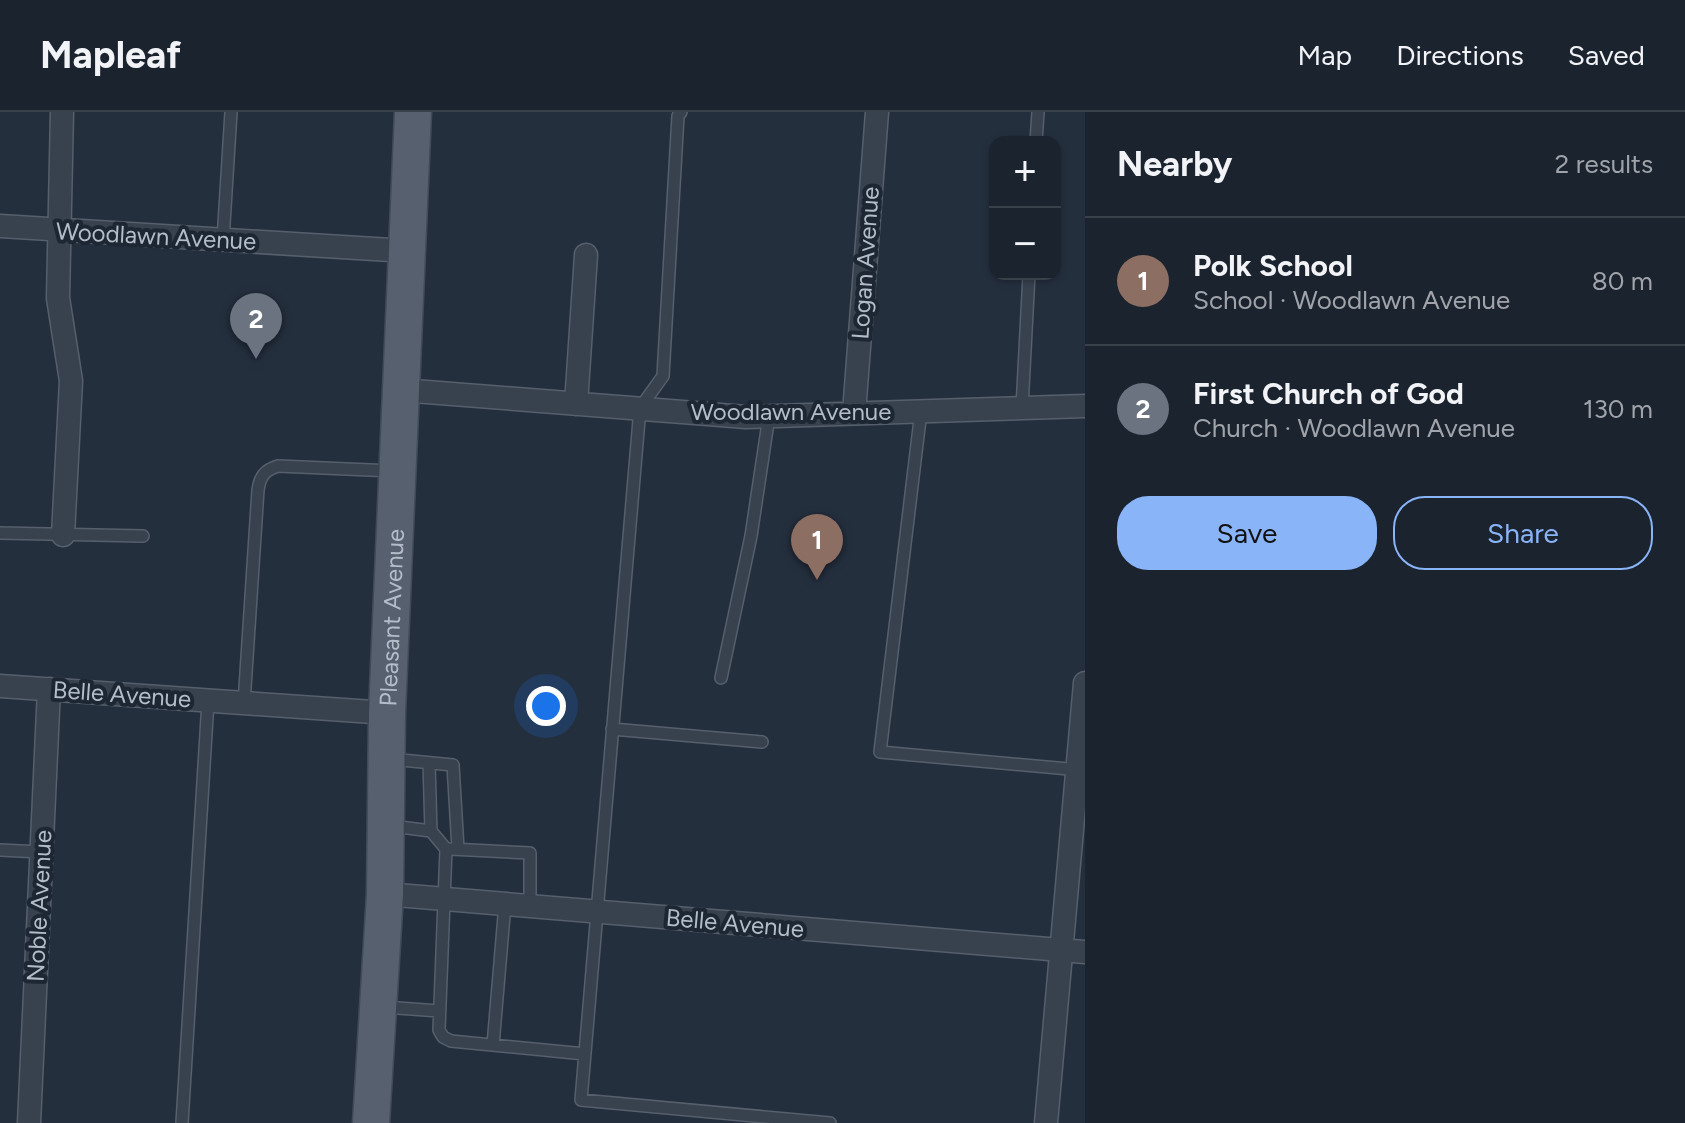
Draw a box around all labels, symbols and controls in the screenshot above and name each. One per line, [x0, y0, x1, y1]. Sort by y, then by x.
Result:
text: Mapleaf [40, 32, 181, 78]
text: Map [1298, 38, 1352, 72]
text: Directions [1396, 38, 1524, 72]
text: Saved [1568, 38, 1645, 72]
map controls [989, 136, 1061, 280]
button: + [989, 136, 1061, 208]
text: Nearby [1117, 144, 1232, 185]
text: 2 results [1555, 148, 1653, 180]
street label: Logan Avenue [845, 186, 885, 340]
button: − [989, 208, 1061, 280]
street label: Woodlawn Avenue [55, 216, 257, 256]
text: Polk School [1193, 247, 1353, 284]
text: 1 [1138, 265, 1148, 297]
text: 80 m [1592, 265, 1653, 297]
text: School · Woodlawn Avenue [1193, 284, 1510, 316]
pin: 2 [230, 293, 282, 359]
text: First Church of God [1193, 375, 1464, 412]
text: 2 [1135, 393, 1151, 425]
text: 130 m [1583, 393, 1653, 425]
street label: Woodlawn Avenue [691, 397, 891, 426]
text: Church · Woodlawn Avenue [1193, 412, 1515, 444]
button: Save [1117, 496, 1377, 570]
button: Share [1393, 496, 1653, 570]
pin: 1 [791, 514, 843, 580]
street label: Pleasant Avenue [373, 528, 409, 707]
street label: Belle Avenue [52, 675, 192, 713]
your location [526, 686, 566, 726]
street label: Noble Avenue [21, 829, 57, 983]
street label: Belle Avenue [665, 903, 805, 943]

